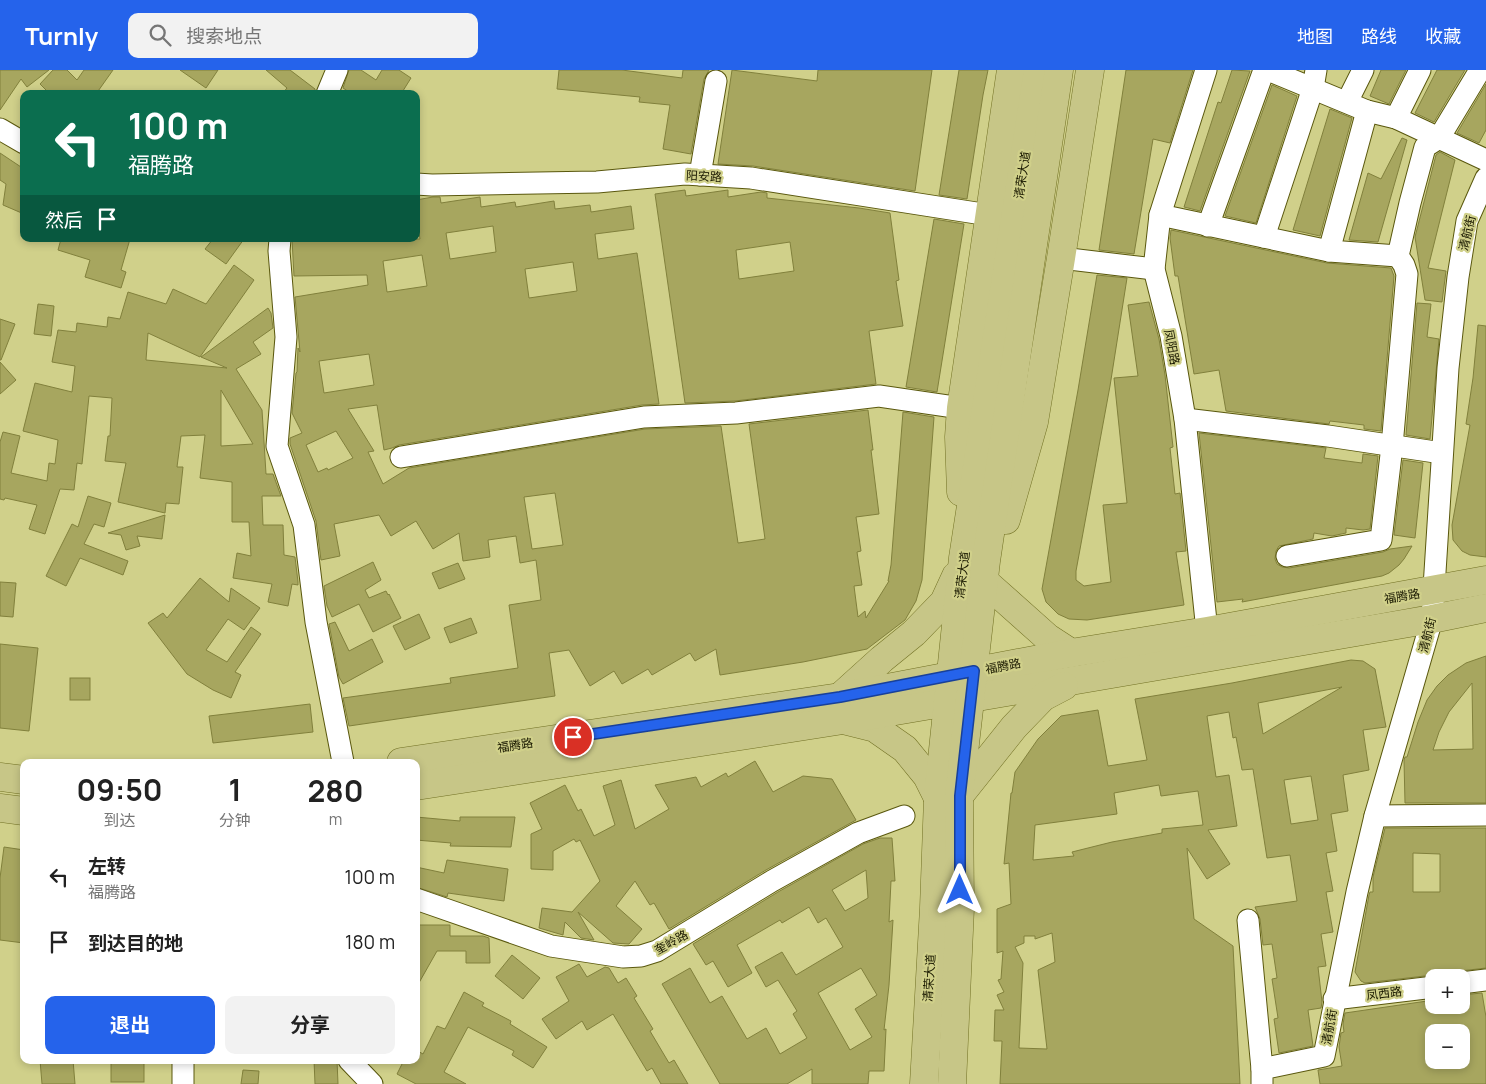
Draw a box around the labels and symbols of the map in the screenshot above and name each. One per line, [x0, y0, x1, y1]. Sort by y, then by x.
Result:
street label: 清荣大道 [1010, 150, 1034, 200]
street label: 阳安路 [686, 167, 722, 185]
street label: 清航街 [1455, 214, 1479, 252]
street label: 凤阳路 [1160, 328, 1184, 366]
street label: 清荣大道 [951, 550, 973, 600]
street label: 福腾路 [1383, 585, 1421, 607]
street label: 清航街 [1414, 615, 1440, 655]
street label: 福腾路 [984, 654, 1022, 678]
pin [552, 716, 594, 758]
street label: 福腾路 [496, 734, 534, 756]
position arrow [933, 863, 985, 915]
street label: 奎岭路 [651, 926, 691, 958]
street label: 清荣大道 [919, 953, 939, 1003]
street label: 凤西路 [1365, 982, 1403, 1004]
street label: 清航街 [1318, 1008, 1340, 1046]

